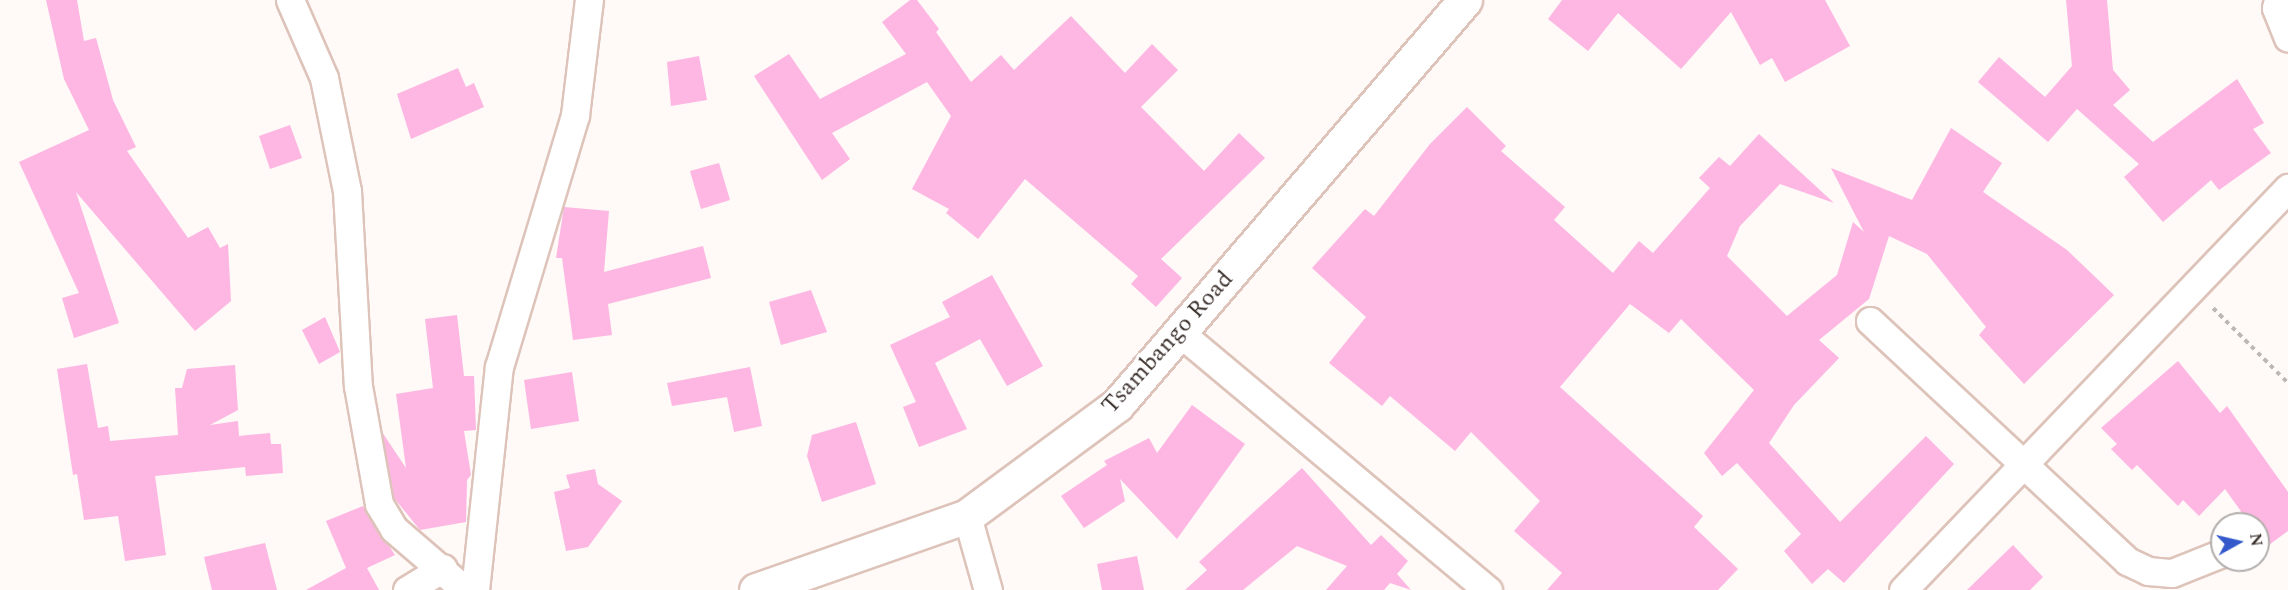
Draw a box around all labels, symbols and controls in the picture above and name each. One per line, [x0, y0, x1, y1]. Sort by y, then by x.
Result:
street label: Tsambango Road [1096, 266, 1240, 420]
north arrow [2210, 512, 2270, 572]
text: N [2243, 532, 2269, 548]

